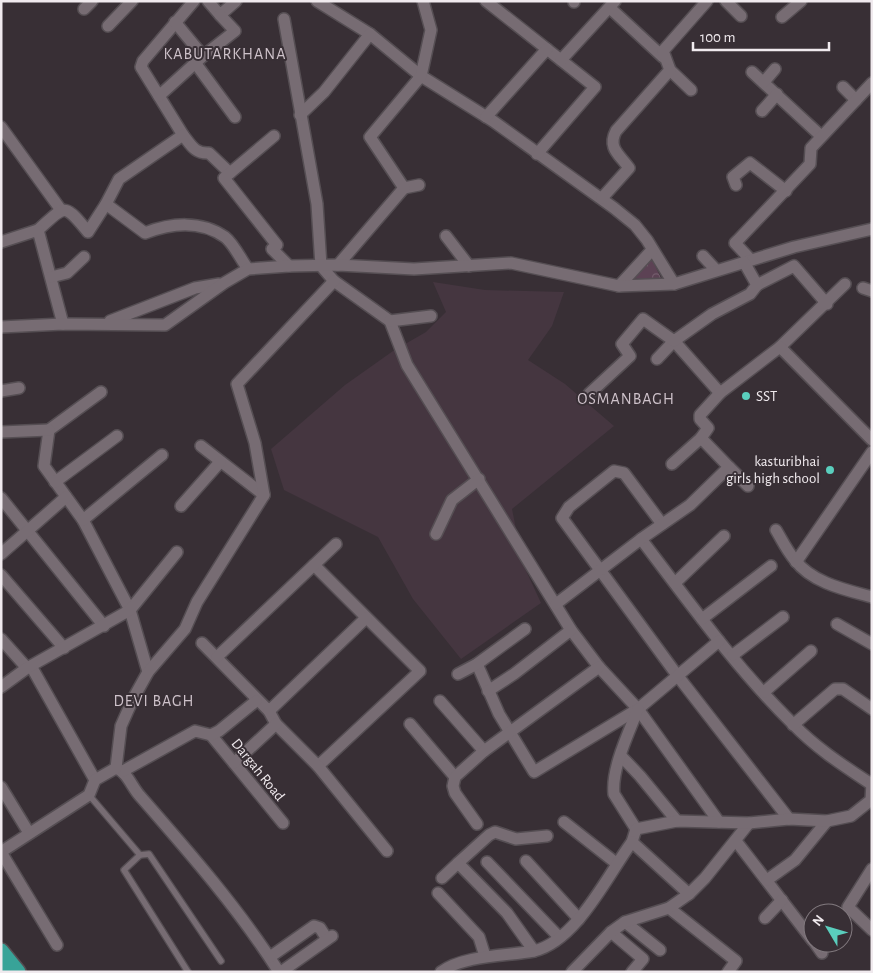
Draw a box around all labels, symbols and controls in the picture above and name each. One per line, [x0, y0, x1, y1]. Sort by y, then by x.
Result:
scale bar [693, 20, 829, 52]
text: 100 m [700, 30, 735, 45]
district label: KABUTARKHANA [164, 46, 286, 62]
place label: SST [756, 389, 778, 404]
marker: SST [740, 390, 752, 402]
district label: OSMANBAGH [577, 391, 675, 407]
place label: kasturibhai girls high school [726, 454, 820, 486]
marker: kasturibhai girls high school [824, 464, 836, 476]
district label: DEVI BAGH [113, 693, 195, 709]
street label: Dargah Road [228, 736, 288, 804]
north arrow [803, 903, 853, 953]
text: N [810, 912, 827, 929]

